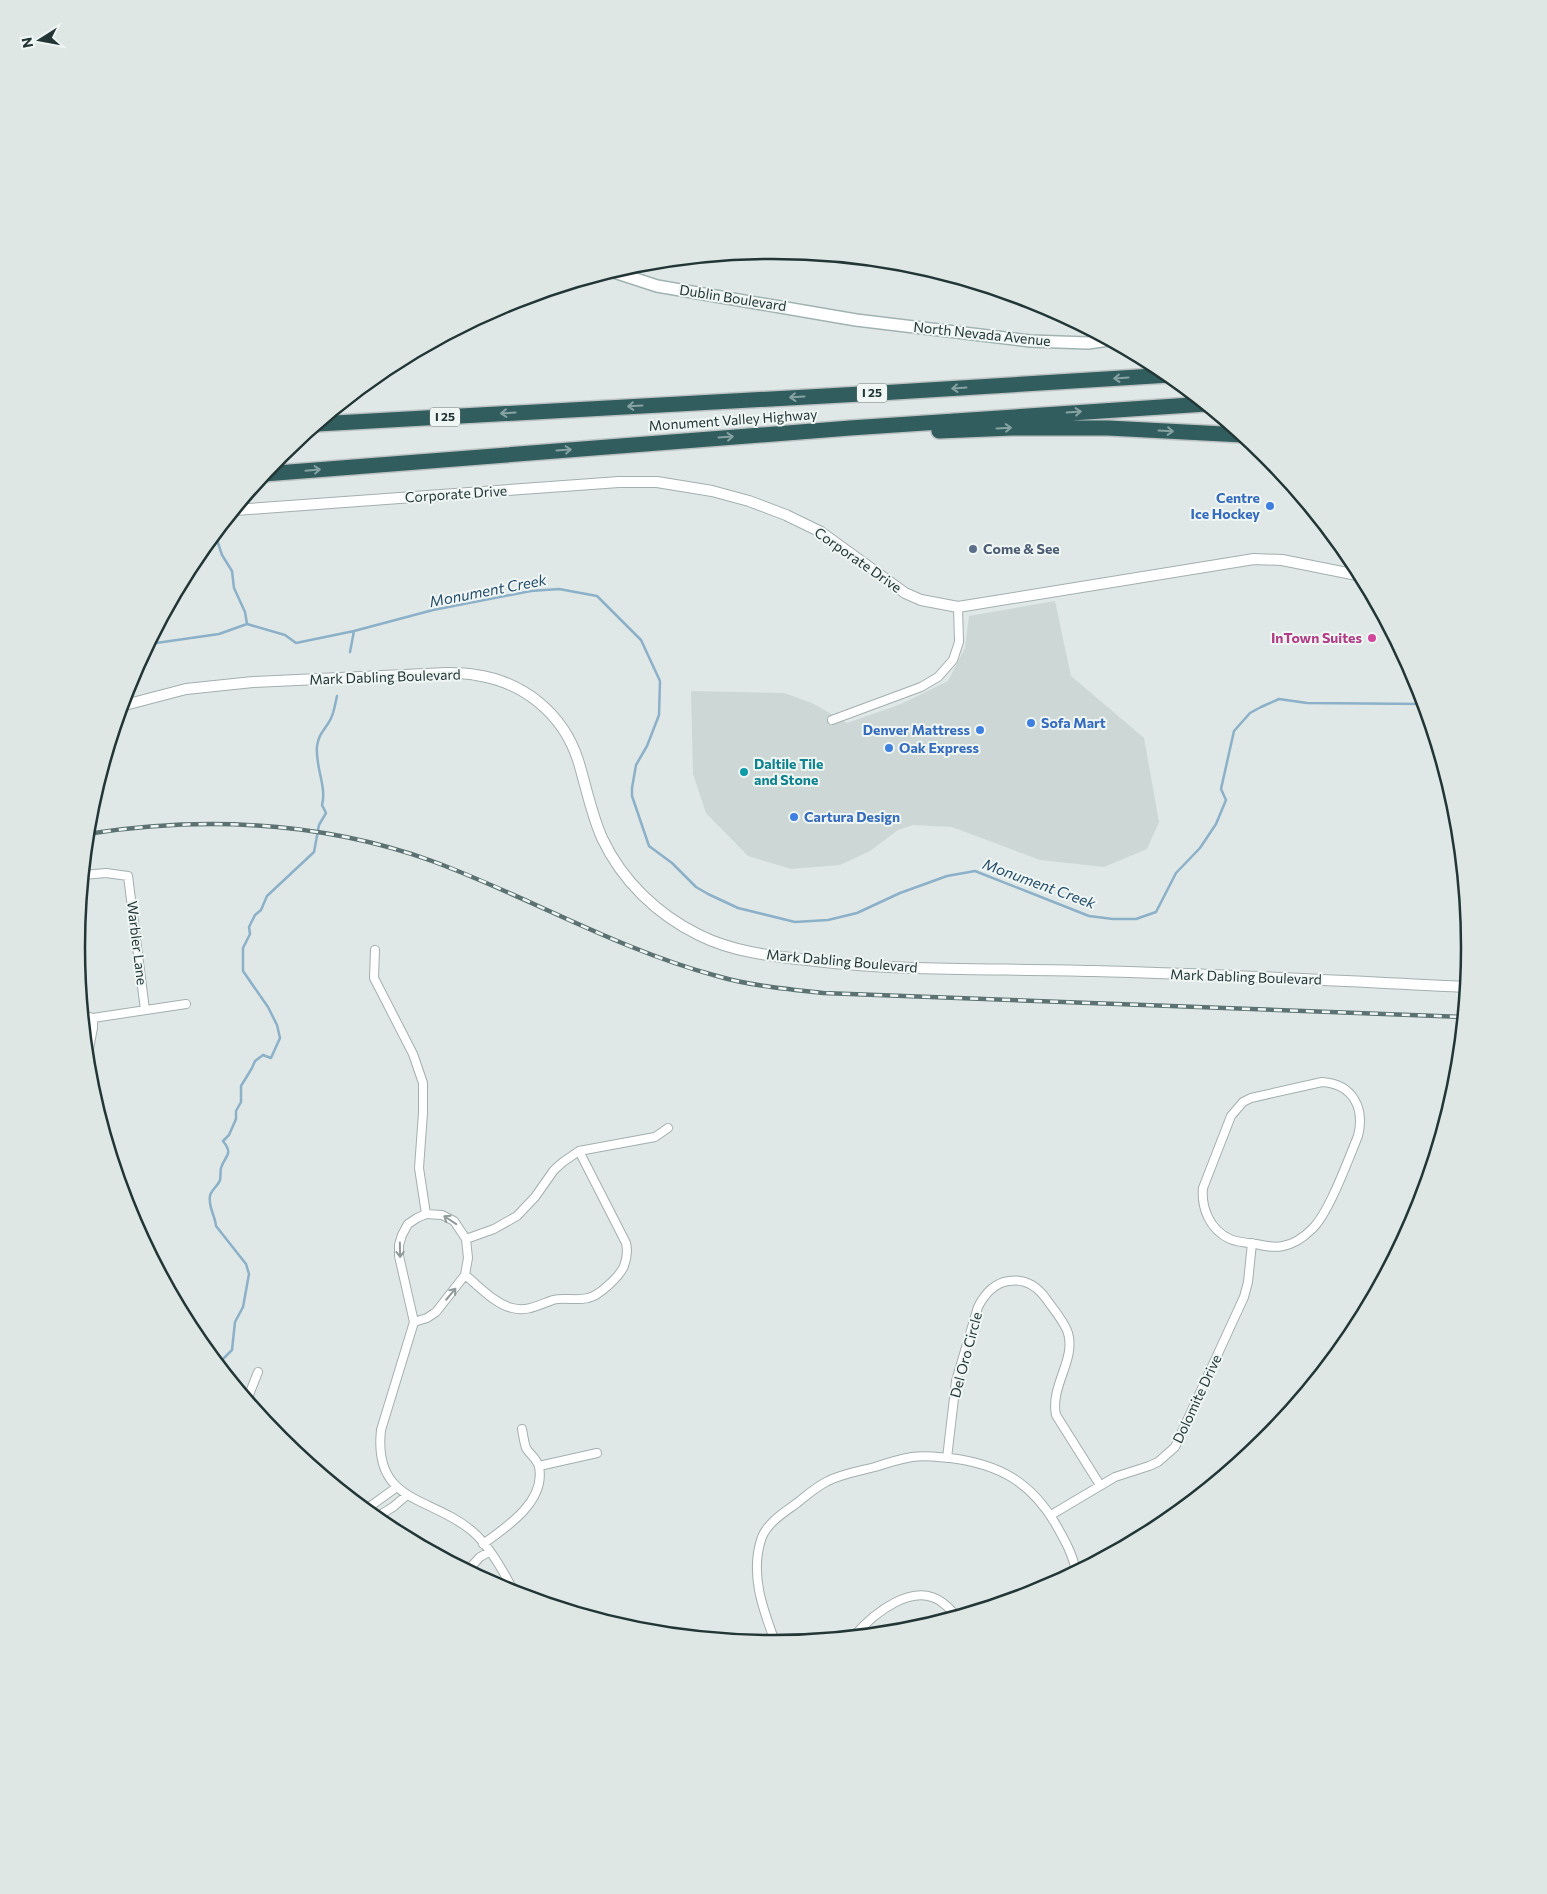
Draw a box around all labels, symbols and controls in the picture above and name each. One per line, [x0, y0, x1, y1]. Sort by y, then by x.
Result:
north arrow [15, 15, 65, 65]
text: N [17, 36, 36, 49]
street label: Dublin Boulevard [678, 281, 788, 314]
street label: North Nevada Avenue [913, 318, 1051, 349]
one-way arrow [1113, 373, 1129, 382]
road number: I 25 [857, 383, 887, 402]
one-way arrow [951, 383, 967, 392]
one-way arrow [789, 393, 805, 402]
one-way arrow [627, 401, 643, 411]
street label: Monument Valley Highway [648, 405, 818, 434]
road number: I 25 [430, 408, 460, 427]
one-way arrow [1065, 408, 1081, 417]
one-way arrow [500, 409, 516, 418]
one-way arrow [995, 424, 1011, 433]
one-way arrow [1158, 426, 1174, 435]
one-way arrow [718, 433, 734, 442]
one-way arrow [556, 445, 572, 454]
one-way arrow [305, 465, 321, 474]
street label: Corporate Drive [404, 481, 508, 506]
place label: Centre Ice Hockey [1191, 489, 1260, 522]
marker: Centre Ice Hockey [1264, 500, 1276, 512]
street label: Corporate Drive [811, 523, 905, 596]
place label: Come & See [983, 540, 1060, 557]
marker: Come & See [967, 543, 979, 555]
water label: Monument Creek [428, 570, 549, 610]
place label: InTown Suites [1271, 629, 1362, 646]
marker: InTown Suites [1366, 632, 1378, 644]
street label: Mark Dabling Boulevard [309, 665, 461, 688]
place label: Sofa Mart [1041, 714, 1106, 731]
marker: Sofa Mart [1025, 717, 1037, 729]
place label: Denver Mattress [863, 721, 970, 738]
marker: Denver Mattress [974, 724, 986, 736]
place label: Oak Express [899, 739, 980, 756]
marker: Oak Express [883, 742, 895, 754]
place label: Daltile Tile and Stone [754, 755, 823, 788]
marker: Daltile Tile and Stone [738, 766, 750, 778]
place label: Cartura Design [804, 808, 900, 825]
marker: Cartura Design [788, 811, 800, 823]
water label: Monument Creek [980, 854, 1099, 912]
street label: Warbler Lane [124, 900, 151, 986]
street label: Mark Dabling Boulevard [766, 945, 918, 976]
street label: Mark Dabling Boulevard [1170, 965, 1322, 988]
one-way arrow [443, 1215, 457, 1225]
one-way arrow [395, 1242, 405, 1258]
one-way arrow [446, 1287, 457, 1300]
street label: Del Oro Circle [946, 1310, 985, 1400]
street label: Dolomite Drive [1169, 1352, 1225, 1446]

